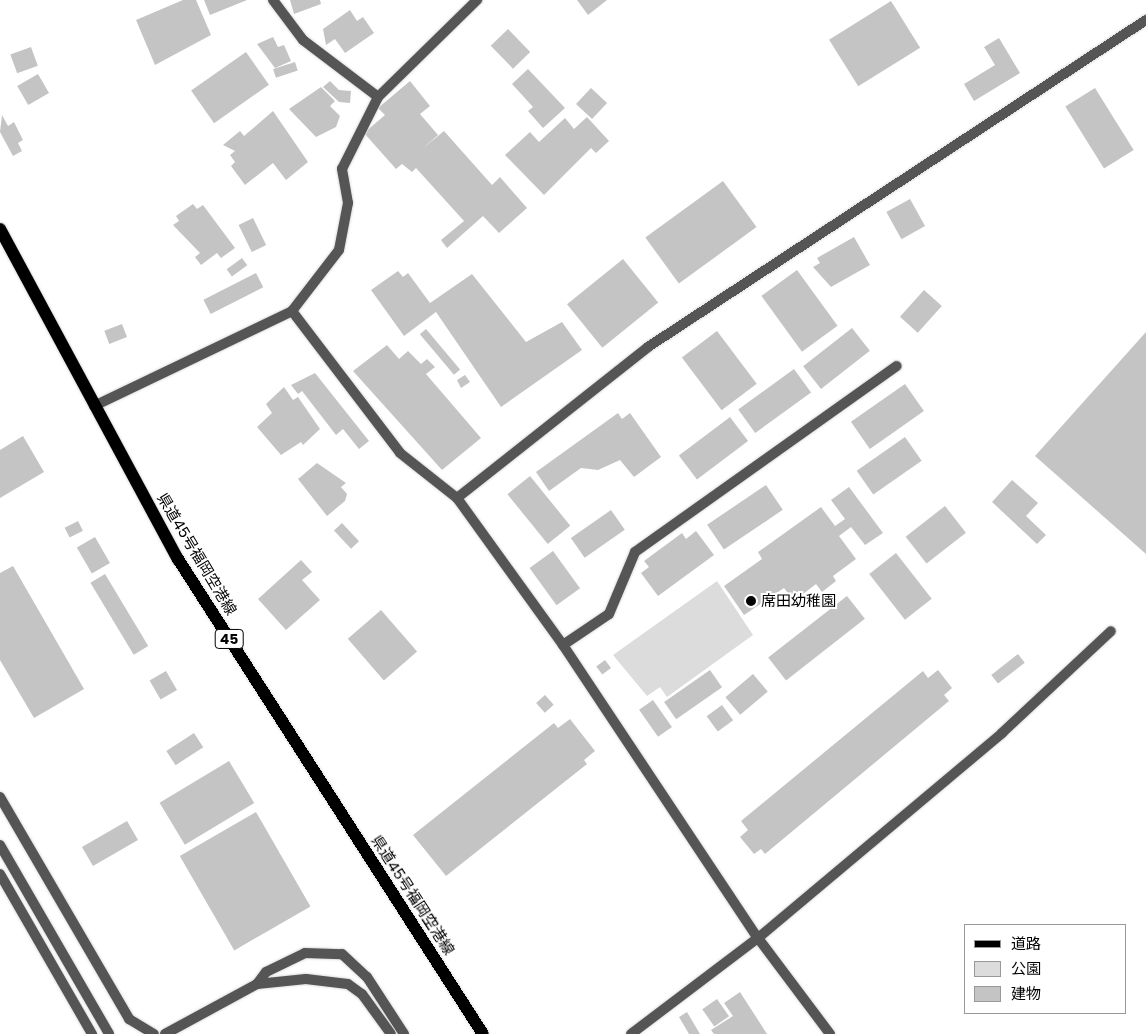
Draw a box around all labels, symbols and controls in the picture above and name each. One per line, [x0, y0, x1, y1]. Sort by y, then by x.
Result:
street label: 県道45号福岡空港線 [154, 490, 240, 618]
place label: 席田幼稚園 [761, 592, 836, 610]
marker: 席田幼稚園 [745, 595, 757, 607]
road number: 45 [214, 628, 244, 650]
street label: 県道45号福岡空港線 [368, 832, 458, 958]
legend [964, 924, 1126, 1014]
text: 道路 [1011, 933, 1041, 954]
text: 公園 [1011, 958, 1041, 979]
text: 建物 [1011, 983, 1041, 1004]

